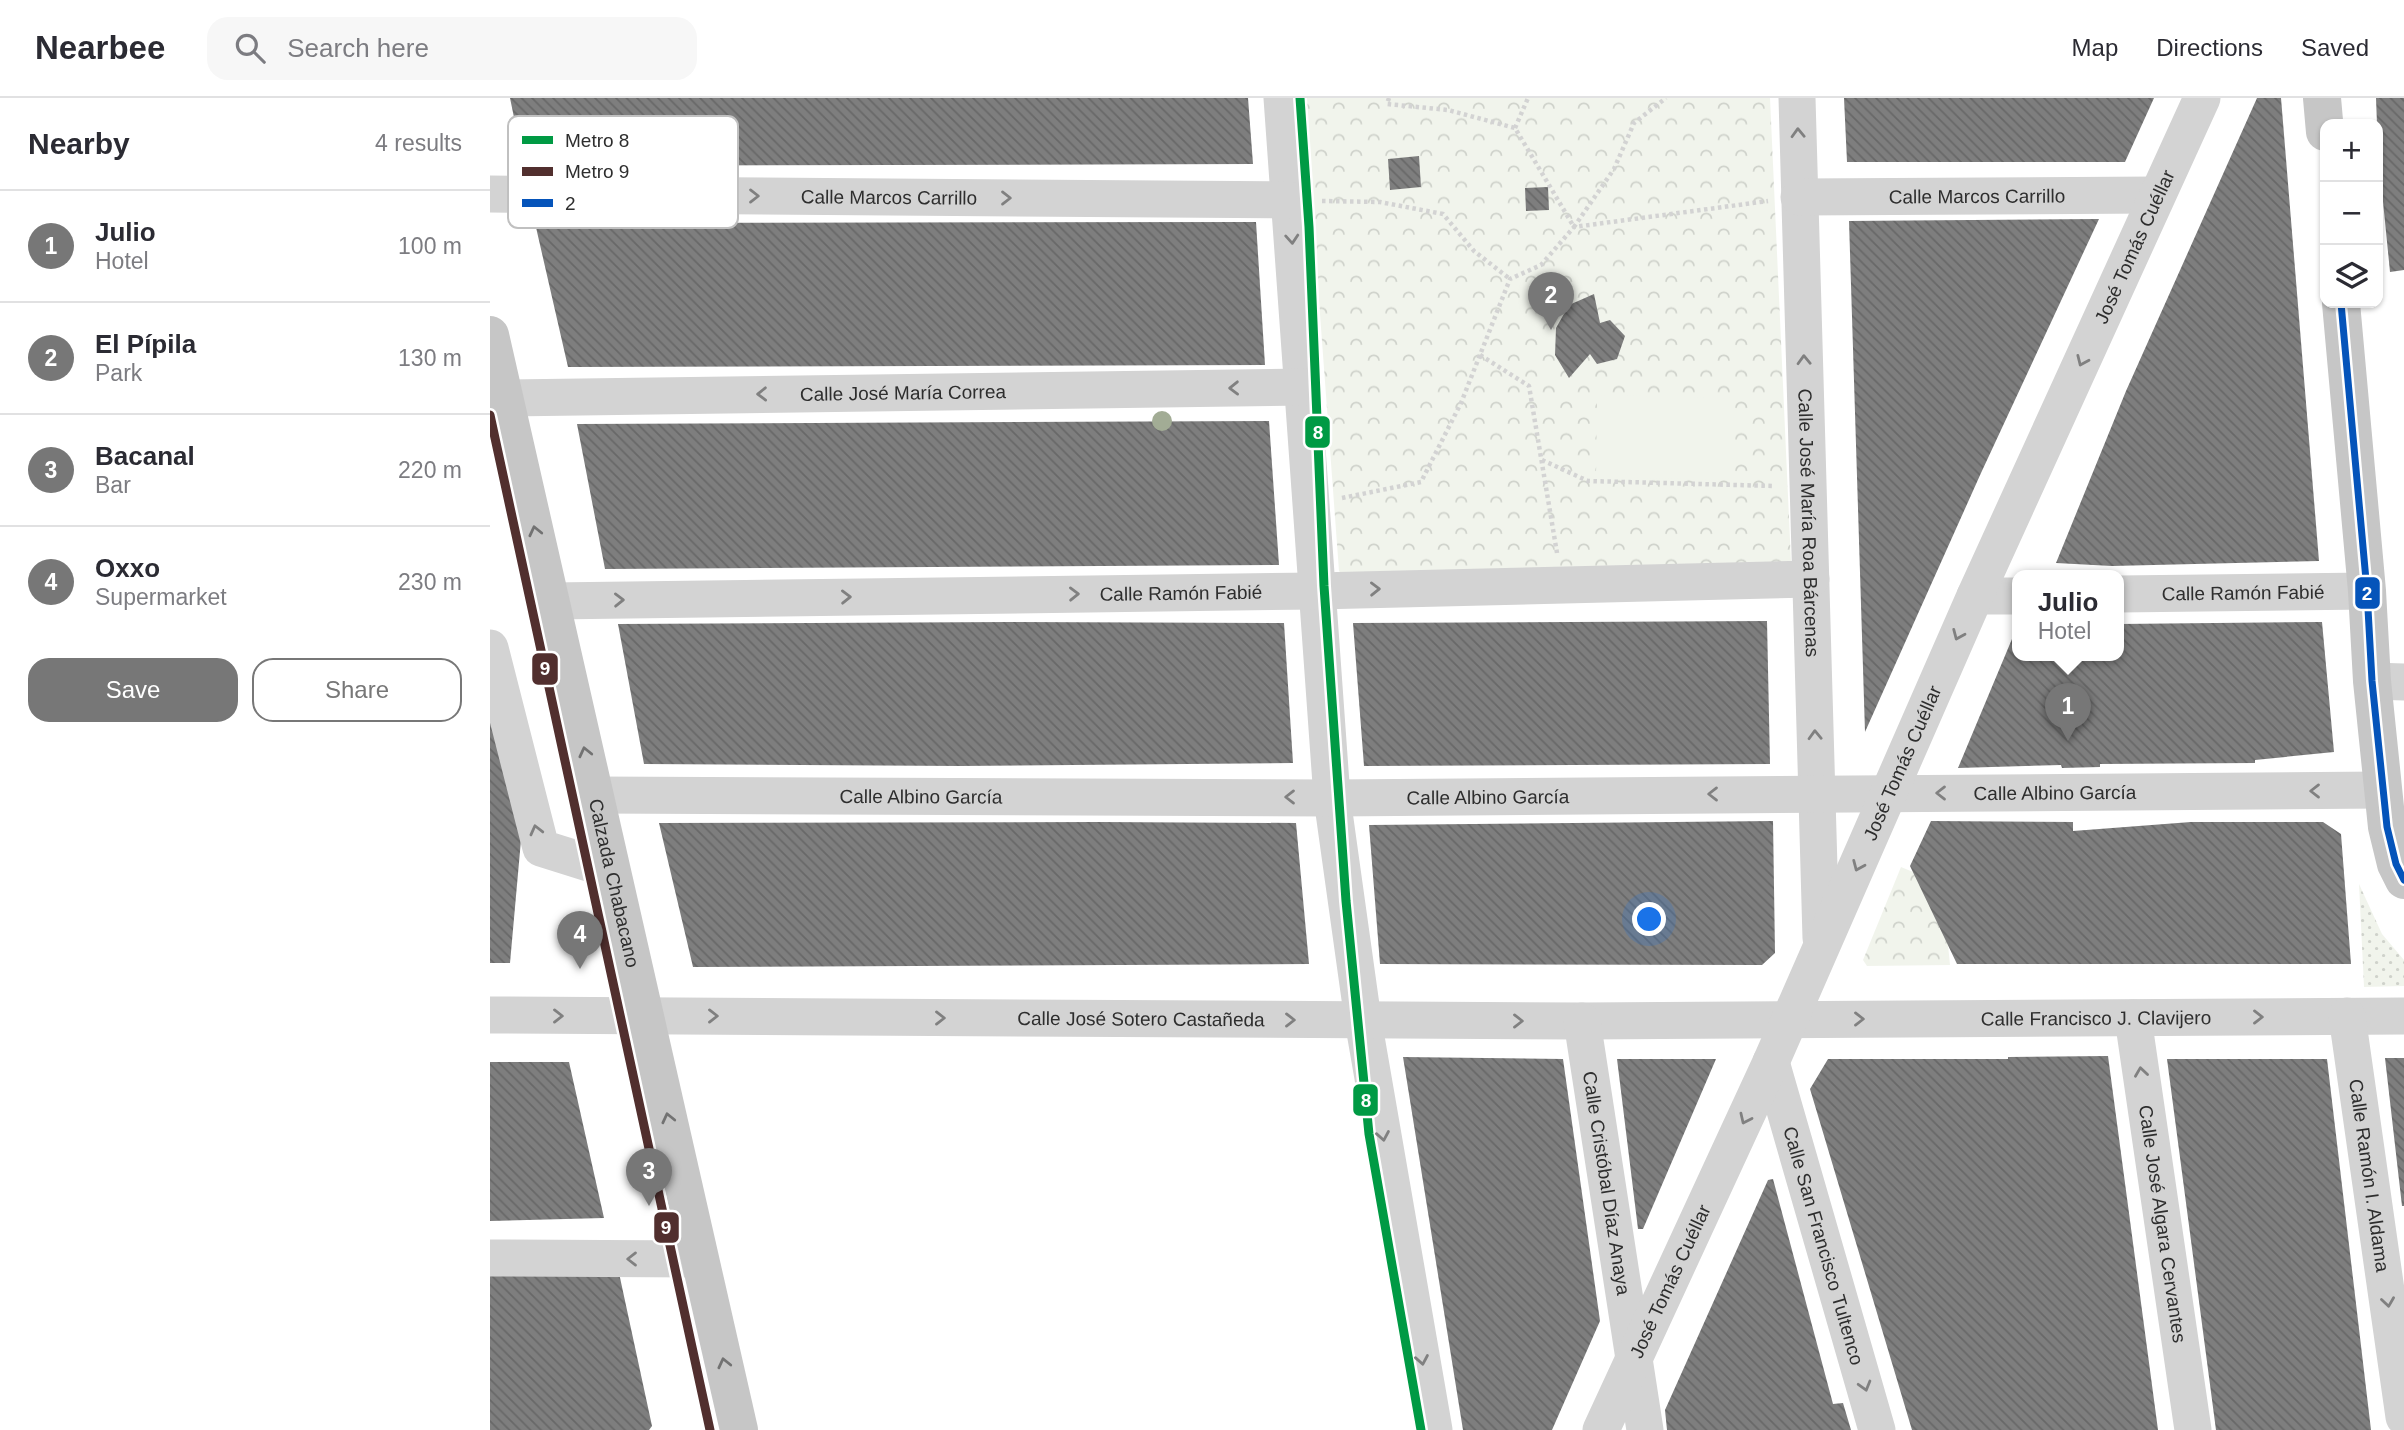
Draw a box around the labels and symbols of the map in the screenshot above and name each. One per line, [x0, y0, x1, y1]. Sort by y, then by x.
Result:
legend [508, 116, 738, 228]
one-way arrow [1790, 127, 1805, 138]
text: Metro 8 [565, 130, 629, 151]
text: Metro 9 [565, 161, 629, 182]
street label: José Tomás Cuéllar [2090, 166, 2179, 327]
street label: Calle Marcos Carrillo [1889, 185, 2065, 207]
street label: Calle Marcos Carrillo [801, 186, 977, 208]
one-way arrow [749, 188, 760, 204]
one-way arrow [1001, 190, 1012, 206]
text: 2 [565, 193, 576, 214]
one-way arrow [1284, 234, 1299, 245]
pin: 2 [1528, 272, 1574, 330]
one-way arrow [2076, 354, 2090, 366]
one-way arrow [1796, 355, 1812, 365]
one-way arrow [1229, 380, 1239, 396]
street label: Calle José María Correa [800, 381, 1007, 404]
one-way arrow [756, 386, 767, 402]
street label: Calle José María Roa Bárcenas [1795, 388, 1823, 657]
line badge: 8 [1304, 415, 1331, 449]
text: 8 [1313, 422, 1323, 443]
one-way arrow [528, 525, 543, 537]
line badge: 2 [2354, 576, 2381, 610]
street label: Calle Ramón Fabié [1099, 581, 1262, 604]
street label: Calle Ramón Fabié [2161, 581, 2325, 604]
one-way arrow [1370, 582, 1381, 597]
text: 2 [2362, 583, 2372, 604]
one-way arrow [1069, 586, 1080, 602]
one-way arrow [842, 589, 852, 605]
one-way arrow [614, 592, 625, 608]
one-way arrow [1952, 628, 1966, 640]
line badge: 9 [531, 652, 559, 686]
text: 9 [540, 658, 550, 679]
street label: José Tomás Cuéllar [1859, 682, 1945, 843]
pin: 1 [2045, 683, 2091, 741]
one-way arrow [1807, 729, 1823, 739]
one-way arrow [579, 747, 593, 759]
street label: Calle Albino García [1973, 781, 2137, 804]
one-way arrow [2309, 783, 2320, 798]
street label: Calle Albino García [840, 785, 1003, 807]
one-way arrow [1935, 785, 1945, 801]
street label: Calle Albino García [1407, 786, 1570, 808]
one-way arrow [1707, 786, 1718, 802]
one-way arrow [1284, 789, 1294, 805]
street label: Calzada Chabacano [585, 797, 644, 969]
one-way arrow [530, 824, 544, 836]
one-way arrow [1852, 859, 1866, 872]
your location [1632, 902, 1666, 936]
pin: 4 [557, 911, 603, 969]
street label: Calle José Sotero Castañeda [1017, 1007, 1265, 1030]
street label: Calle Francisco J. Clavijero [1981, 1007, 2211, 1029]
one-way arrow [553, 1008, 564, 1024]
one-way arrow [708, 1008, 719, 1024]
one-way arrow [2253, 1009, 2264, 1025]
one-way arrow [936, 1010, 946, 1026]
one-way arrow [1854, 1011, 1865, 1027]
one-way arrow [1286, 1012, 1296, 1028]
one-way arrow [1513, 1013, 1524, 1029]
one-way arrow [2134, 1066, 2149, 1077]
street label: Calle Cristóbal Díaz Anaya [1579, 1070, 1635, 1297]
street label: Calle Ramón I. Aldama [2346, 1078, 2394, 1274]
line badge: 8 [1352, 1083, 1379, 1117]
text: 8 [1361, 1090, 1371, 1111]
street label: Calle José Algara Cervantes [2135, 1104, 2191, 1344]
one-way arrow [662, 1112, 676, 1124]
one-way arrow [1739, 1112, 1753, 1124]
street label: Calle San Francisco Tultenco [1780, 1124, 1868, 1367]
one-way arrow [1375, 1130, 1390, 1142]
pin: 3 [626, 1148, 672, 1206]
street label: José Tomás Cuéllar [1625, 1200, 1715, 1361]
line badge: 9 [653, 1211, 680, 1244]
text: 9 [661, 1217, 671, 1238]
one-way arrow [626, 1251, 637, 1267]
one-way arrow [2380, 1296, 2395, 1308]
one-way arrow [1414, 1354, 1429, 1366]
one-way arrow [717, 1357, 732, 1369]
one-way arrow [1856, 1380, 1871, 1392]

